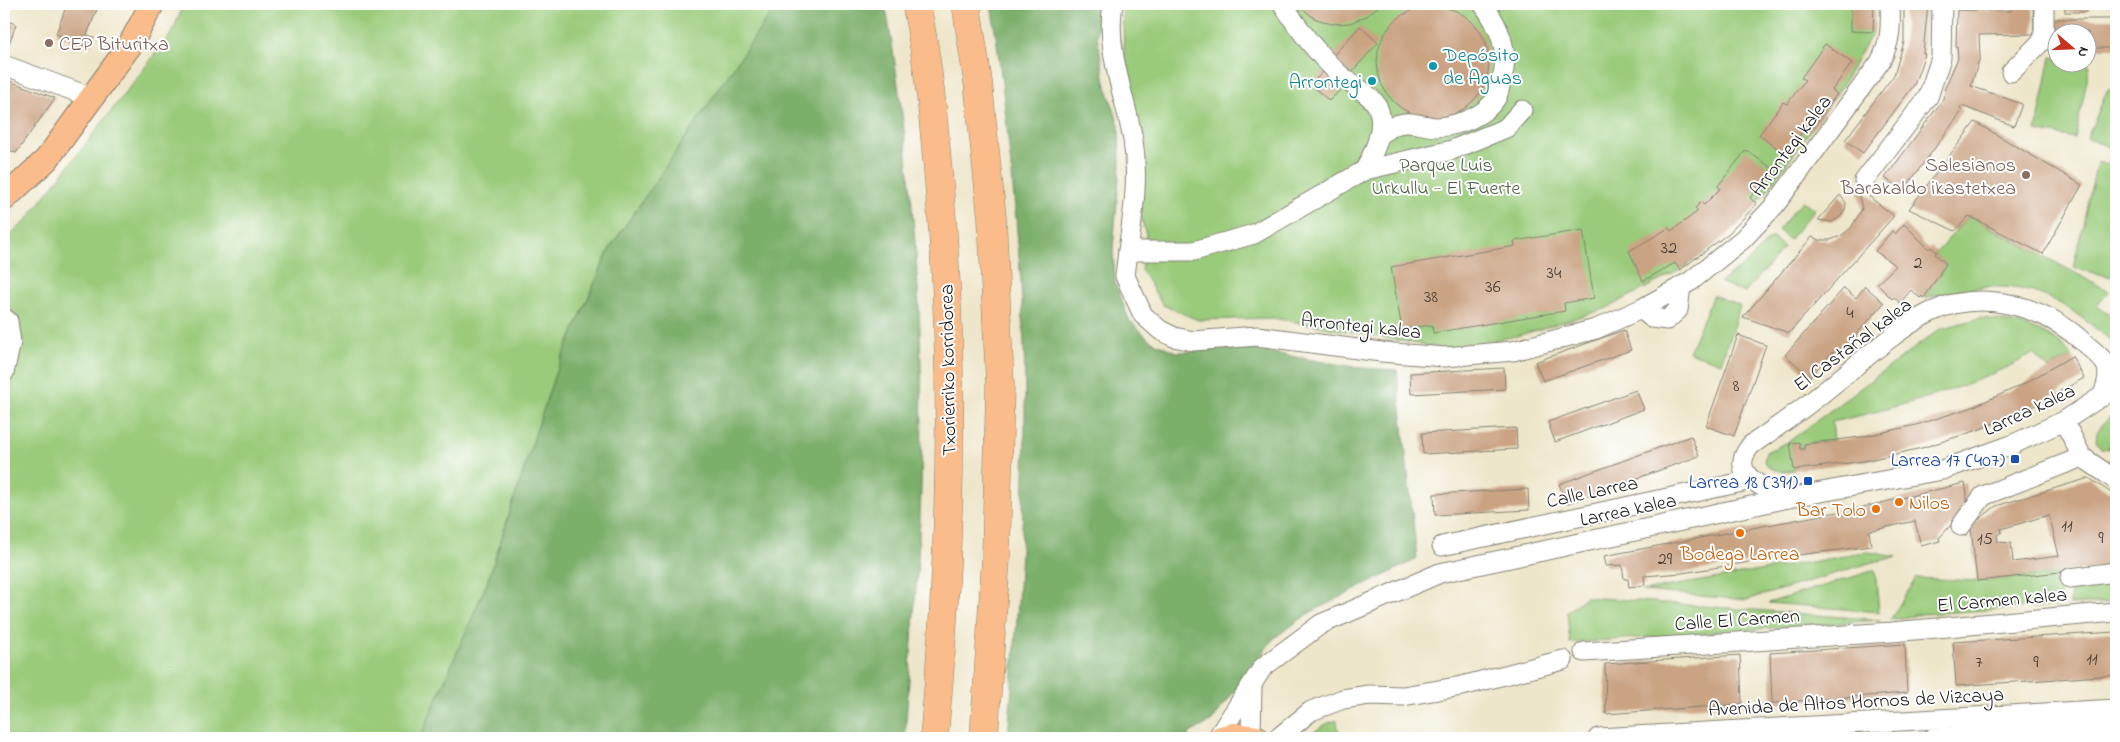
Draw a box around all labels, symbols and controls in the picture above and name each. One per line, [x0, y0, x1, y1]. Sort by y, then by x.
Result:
north arrow [2048, 22, 2098, 72]
place label: CEP Bituritxa [59, 31, 169, 60]
marker: CEP Bituritxa [43, 37, 55, 49]
place label: Depósito de Aguas [1442, 42, 1522, 95]
text: N [2071, 44, 2094, 60]
marker: Depósito de Aguas [1427, 60, 1439, 72]
place label: Arrontegi [1289, 69, 1362, 99]
marker: Arrontegi [1366, 75, 1378, 87]
street label: Arrontegi kalea [1744, 89, 1841, 204]
park label: Parque Luis Urkullu - El Fuerte [1372, 152, 1520, 204]
place label: Salesianos Barakaldo ikastetxea [1840, 152, 2016, 204]
marker: Salesianos Barakaldo ikastetxea [2020, 169, 2032, 181]
house number: 32 [1661, 236, 1677, 262]
house number: 2 [1914, 251, 1923, 277]
house number: 34 [1547, 261, 1562, 287]
house number: 36 [1485, 275, 1501, 301]
street label: Txorierriko korridorea [934, 284, 965, 456]
house number: 38 [1424, 285, 1438, 311]
street label: El Castañal kalea [1788, 292, 1919, 400]
house number: 4 [1846, 301, 1854, 327]
street label: Arrontegi kalea [1299, 307, 1422, 349]
house number: 8 [1733, 374, 1740, 400]
street label: Larrea kalea [1979, 377, 2081, 445]
place label: Larrea 17 (407) [1891, 447, 2005, 476]
marker: Larrea 17 (407) [2009, 453, 2021, 465]
place label: Larrea 18 (391) [1689, 469, 1798, 498]
street label: Calle Larrea [1544, 470, 1641, 517]
marker: Larrea 18 (391) [1802, 475, 1814, 487]
street label: Larrea kalea [1578, 487, 1679, 536]
place label: Nilos [1909, 490, 1950, 519]
marker: Nilos [1893, 496, 1905, 508]
place label: Bar Tolo [1795, 497, 1866, 526]
marker: Bar Tolo [1870, 503, 1882, 515]
house number: 11 [2061, 514, 2073, 540]
house number: 9 [2098, 526, 2104, 552]
marker: Bodega Larrea [1734, 527, 1746, 539]
house number: 15 [1977, 527, 1993, 553]
place label: Bodega Larrea [1679, 541, 1800, 571]
house number: 29 [1658, 547, 1673, 573]
street label: El Carmen kalea [1936, 581, 2068, 622]
street label: Calle El Carmen [1674, 603, 1801, 640]
house number: 11 [2086, 647, 2098, 673]
house number: 7 [1975, 650, 1983, 676]
house number: 9 [2033, 650, 2039, 676]
street label: Avenida de Altos Hornos de Vizcaya [1708, 681, 2005, 726]

